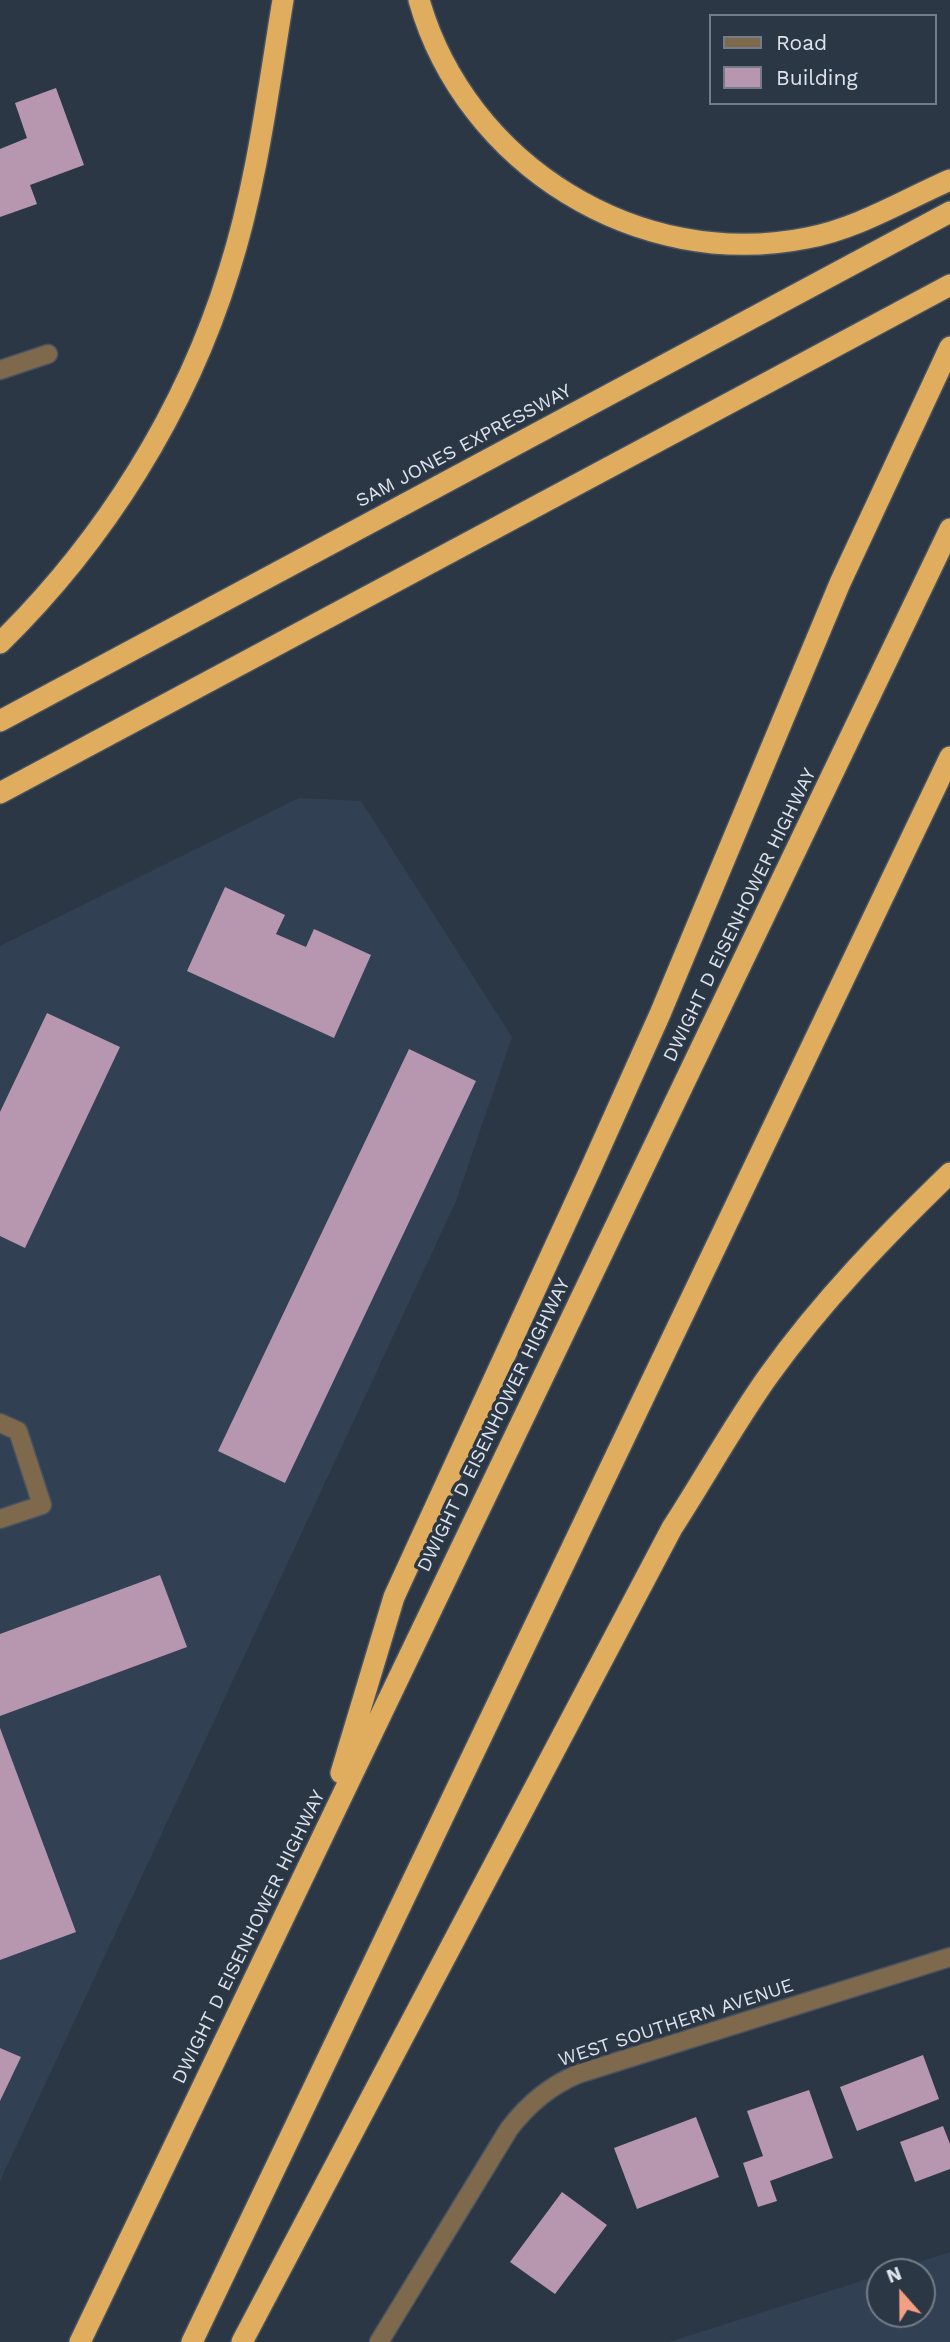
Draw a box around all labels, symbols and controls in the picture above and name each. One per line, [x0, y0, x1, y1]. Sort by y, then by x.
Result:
legend [708, 14, 936, 105]
text: Road [776, 30, 827, 55]
text: Building [776, 65, 858, 90]
street label: SAM JONES EXPRESSWAY [352, 379, 576, 513]
street label: DWIGHT D EISENHOWER HIGHWAY [659, 765, 821, 1065]
street label: DWIGHT D EISENHOWER HIGHWAY [413, 1275, 575, 1575]
street label: DWIGHT D EISENHOWER HIGHWAY [168, 1787, 330, 2087]
street label: WEST SOUTHERN AVENUE [556, 1974, 796, 2072]
north arrow [866, 2258, 936, 2328]
text: N [883, 2262, 905, 2288]

